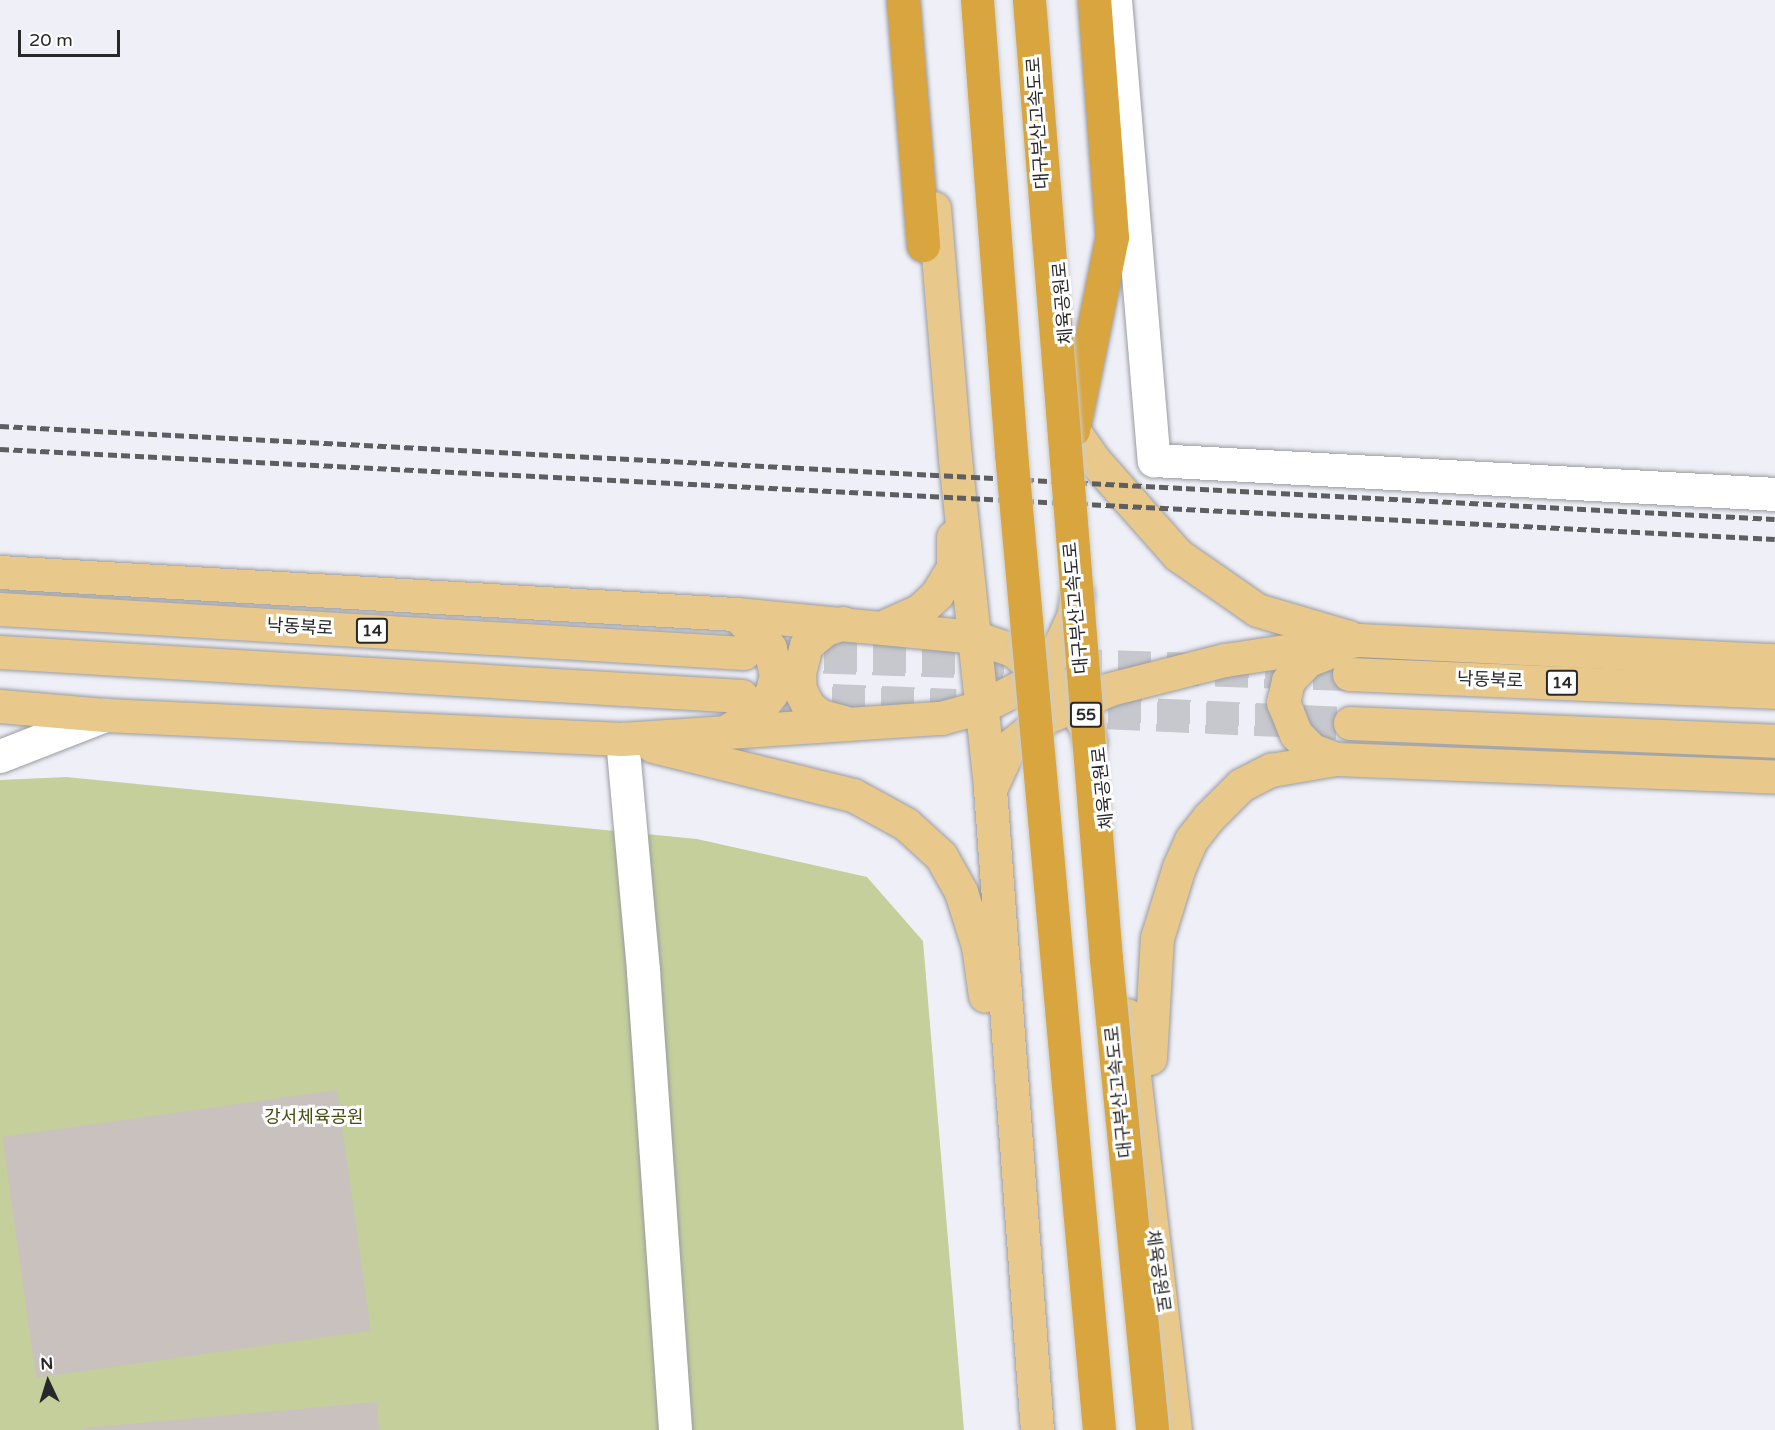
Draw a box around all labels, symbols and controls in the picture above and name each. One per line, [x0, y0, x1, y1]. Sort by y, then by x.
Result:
scale bar [21, 18, 123, 56]
text: 20 m [29, 29, 73, 51]
street label: 대구부산고속도로 [1023, 56, 1053, 190]
street label: 체육공원로 [1049, 261, 1077, 345]
street label: 대구부산고속도로 [1059, 541, 1093, 675]
street label: 낙동북로 [266, 614, 334, 640]
road number: 14 [356, 618, 388, 644]
street label: 낙동북로 [1457, 668, 1523, 692]
road number: 14 [1546, 670, 1578, 696]
road number: 55 [1070, 702, 1102, 728]
street label: 체육공원로 [1088, 746, 1118, 830]
street label: 대구부산고속도로 [1101, 1025, 1137, 1159]
park label: 강서체육공원 [264, 1106, 364, 1128]
street label: 체육공원로 [1142, 1228, 1174, 1314]
north arrow [18, 1352, 78, 1412]
text: N [40, 1354, 54, 1374]

